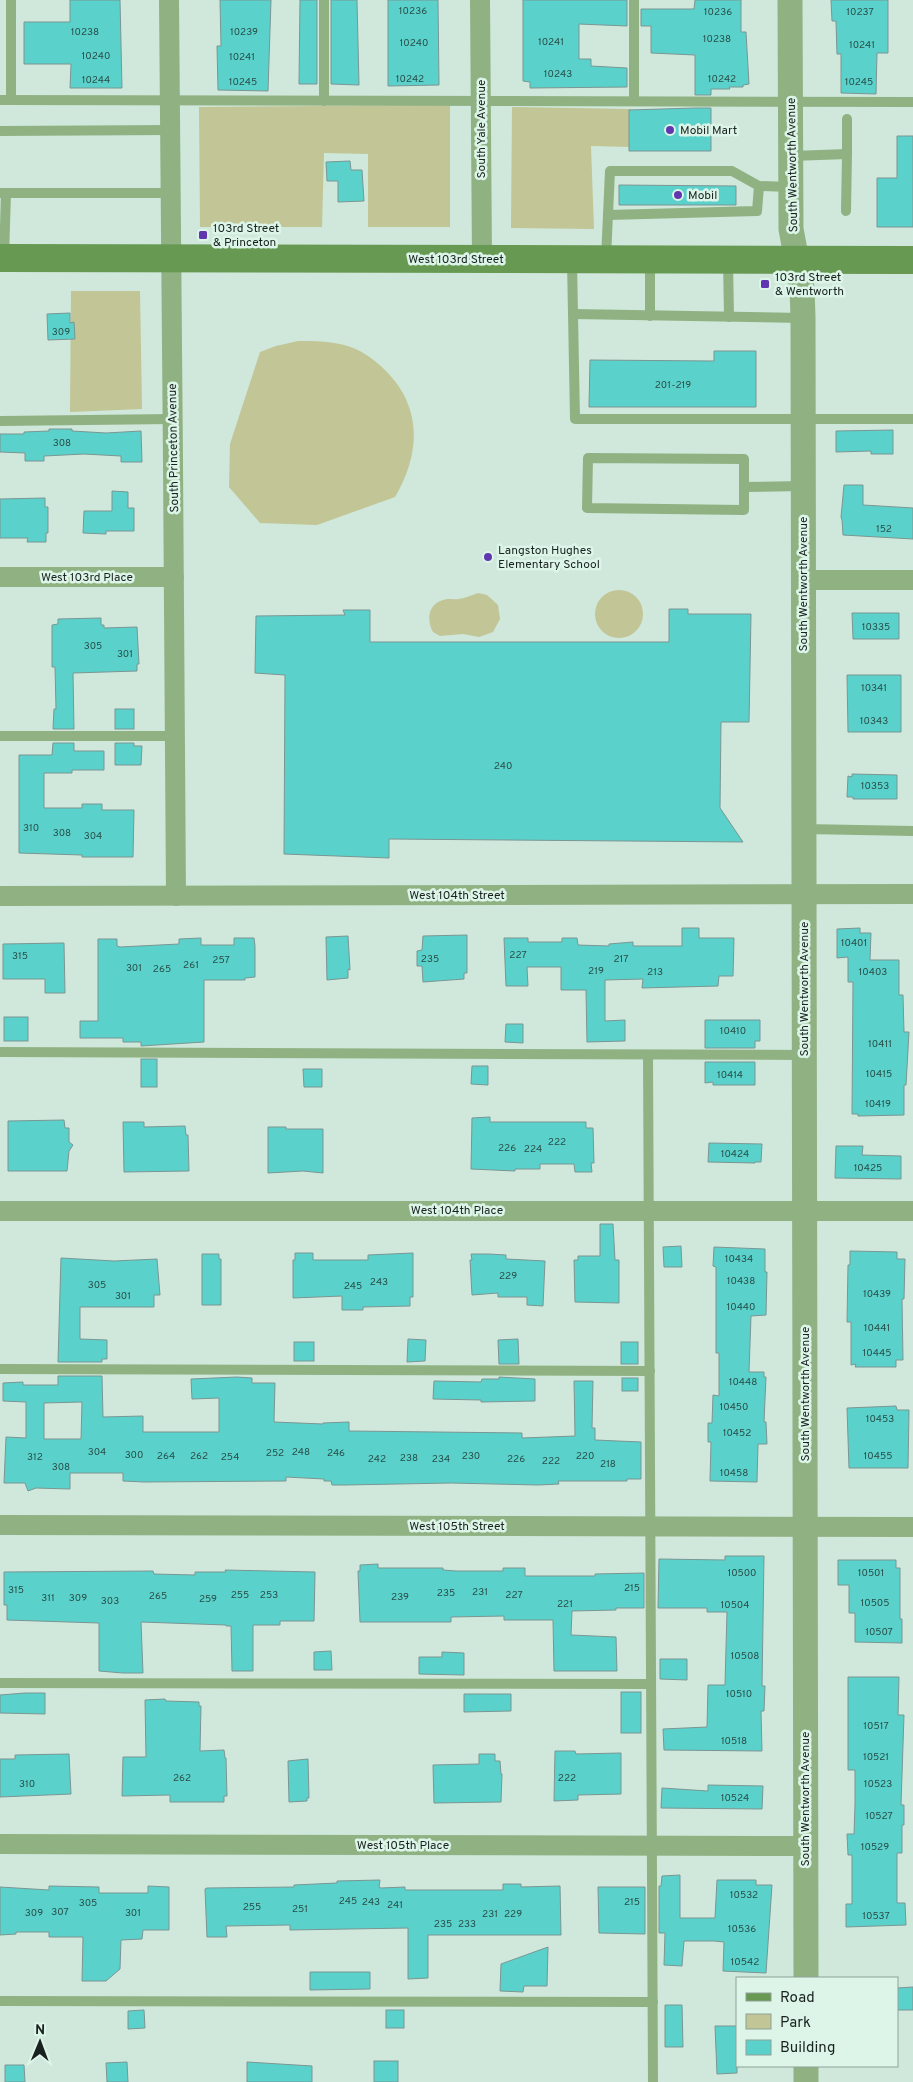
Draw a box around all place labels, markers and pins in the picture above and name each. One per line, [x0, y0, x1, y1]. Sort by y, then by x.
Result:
place label: Mobil Mart [680, 123, 737, 139]
marker: Mobil Mart [664, 124, 676, 136]
place label: Mobil [688, 188, 717, 204]
marker: Mobil [672, 189, 684, 201]
place label: 103rd Street & Princeton [213, 221, 279, 251]
marker: 103rd Street & Princeton [197, 229, 209, 241]
place label: 103rd Street & Wentworth [775, 270, 844, 300]
marker: 103rd Street & Wentworth [759, 278, 771, 290]
place label: Langston Hughes Elementary School [498, 543, 600, 573]
marker: Langston Hughes Elementary School [482, 551, 494, 563]

